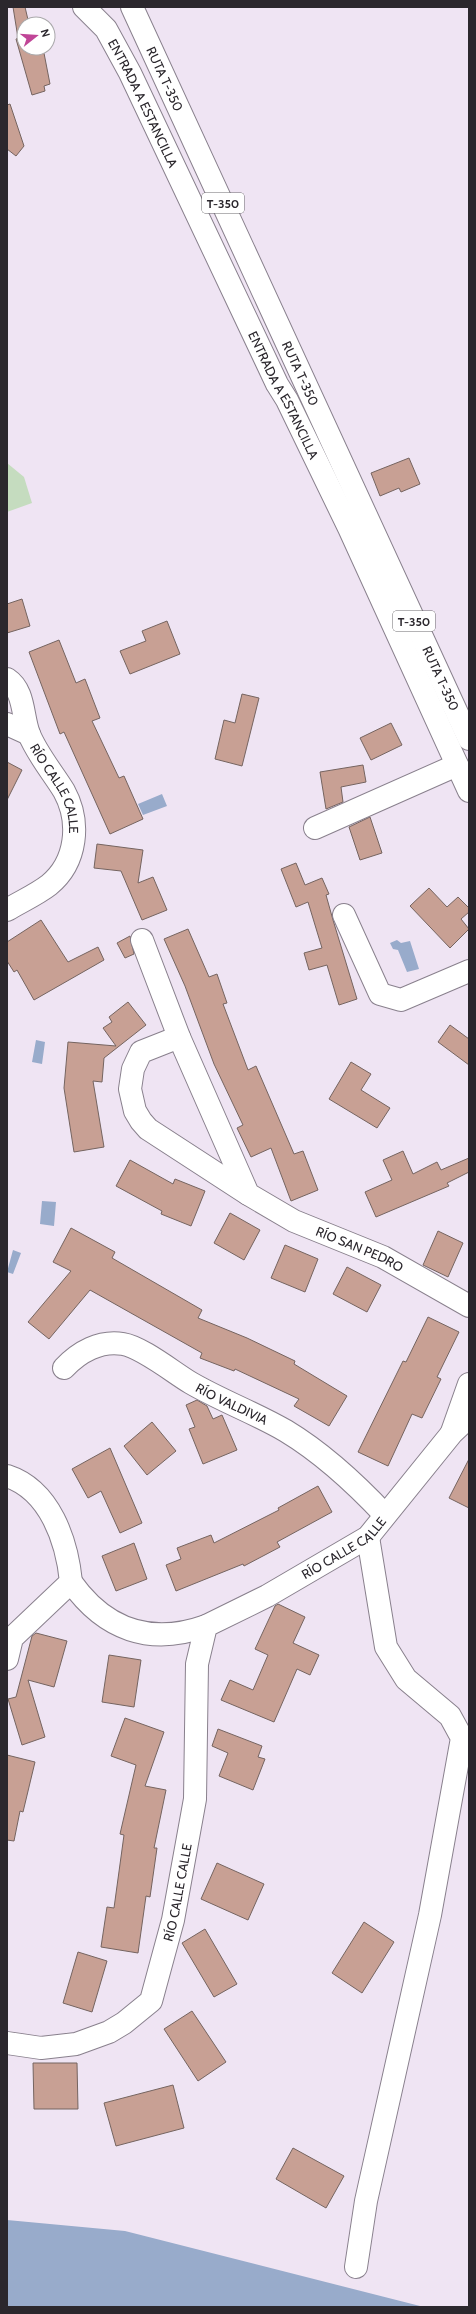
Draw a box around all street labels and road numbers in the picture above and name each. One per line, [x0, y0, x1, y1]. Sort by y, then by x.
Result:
street label: ENTRADA A ESTANCILLA [105, 36, 181, 170]
street label: RUTA T-350 [143, 44, 187, 114]
road number: T-350 [202, 193, 244, 213]
street label: ENTRADA A ESTANCILLA [245, 328, 322, 461]
street label: RUTA T-350 [279, 338, 322, 408]
road number: T-350 [393, 611, 435, 631]
street label: RUTA T-350 [419, 643, 463, 713]
street label: RÍO CALLE CALLE [27, 741, 82, 833]
street label: RÍO SAN PEDRO [314, 1223, 406, 1275]
street label: RÍO VALDIVIA [193, 1379, 271, 1428]
street label: RÍO CALLE CALLE [299, 1513, 389, 1582]
street label: RÍO CALLE CALLE [160, 1842, 195, 1943]

